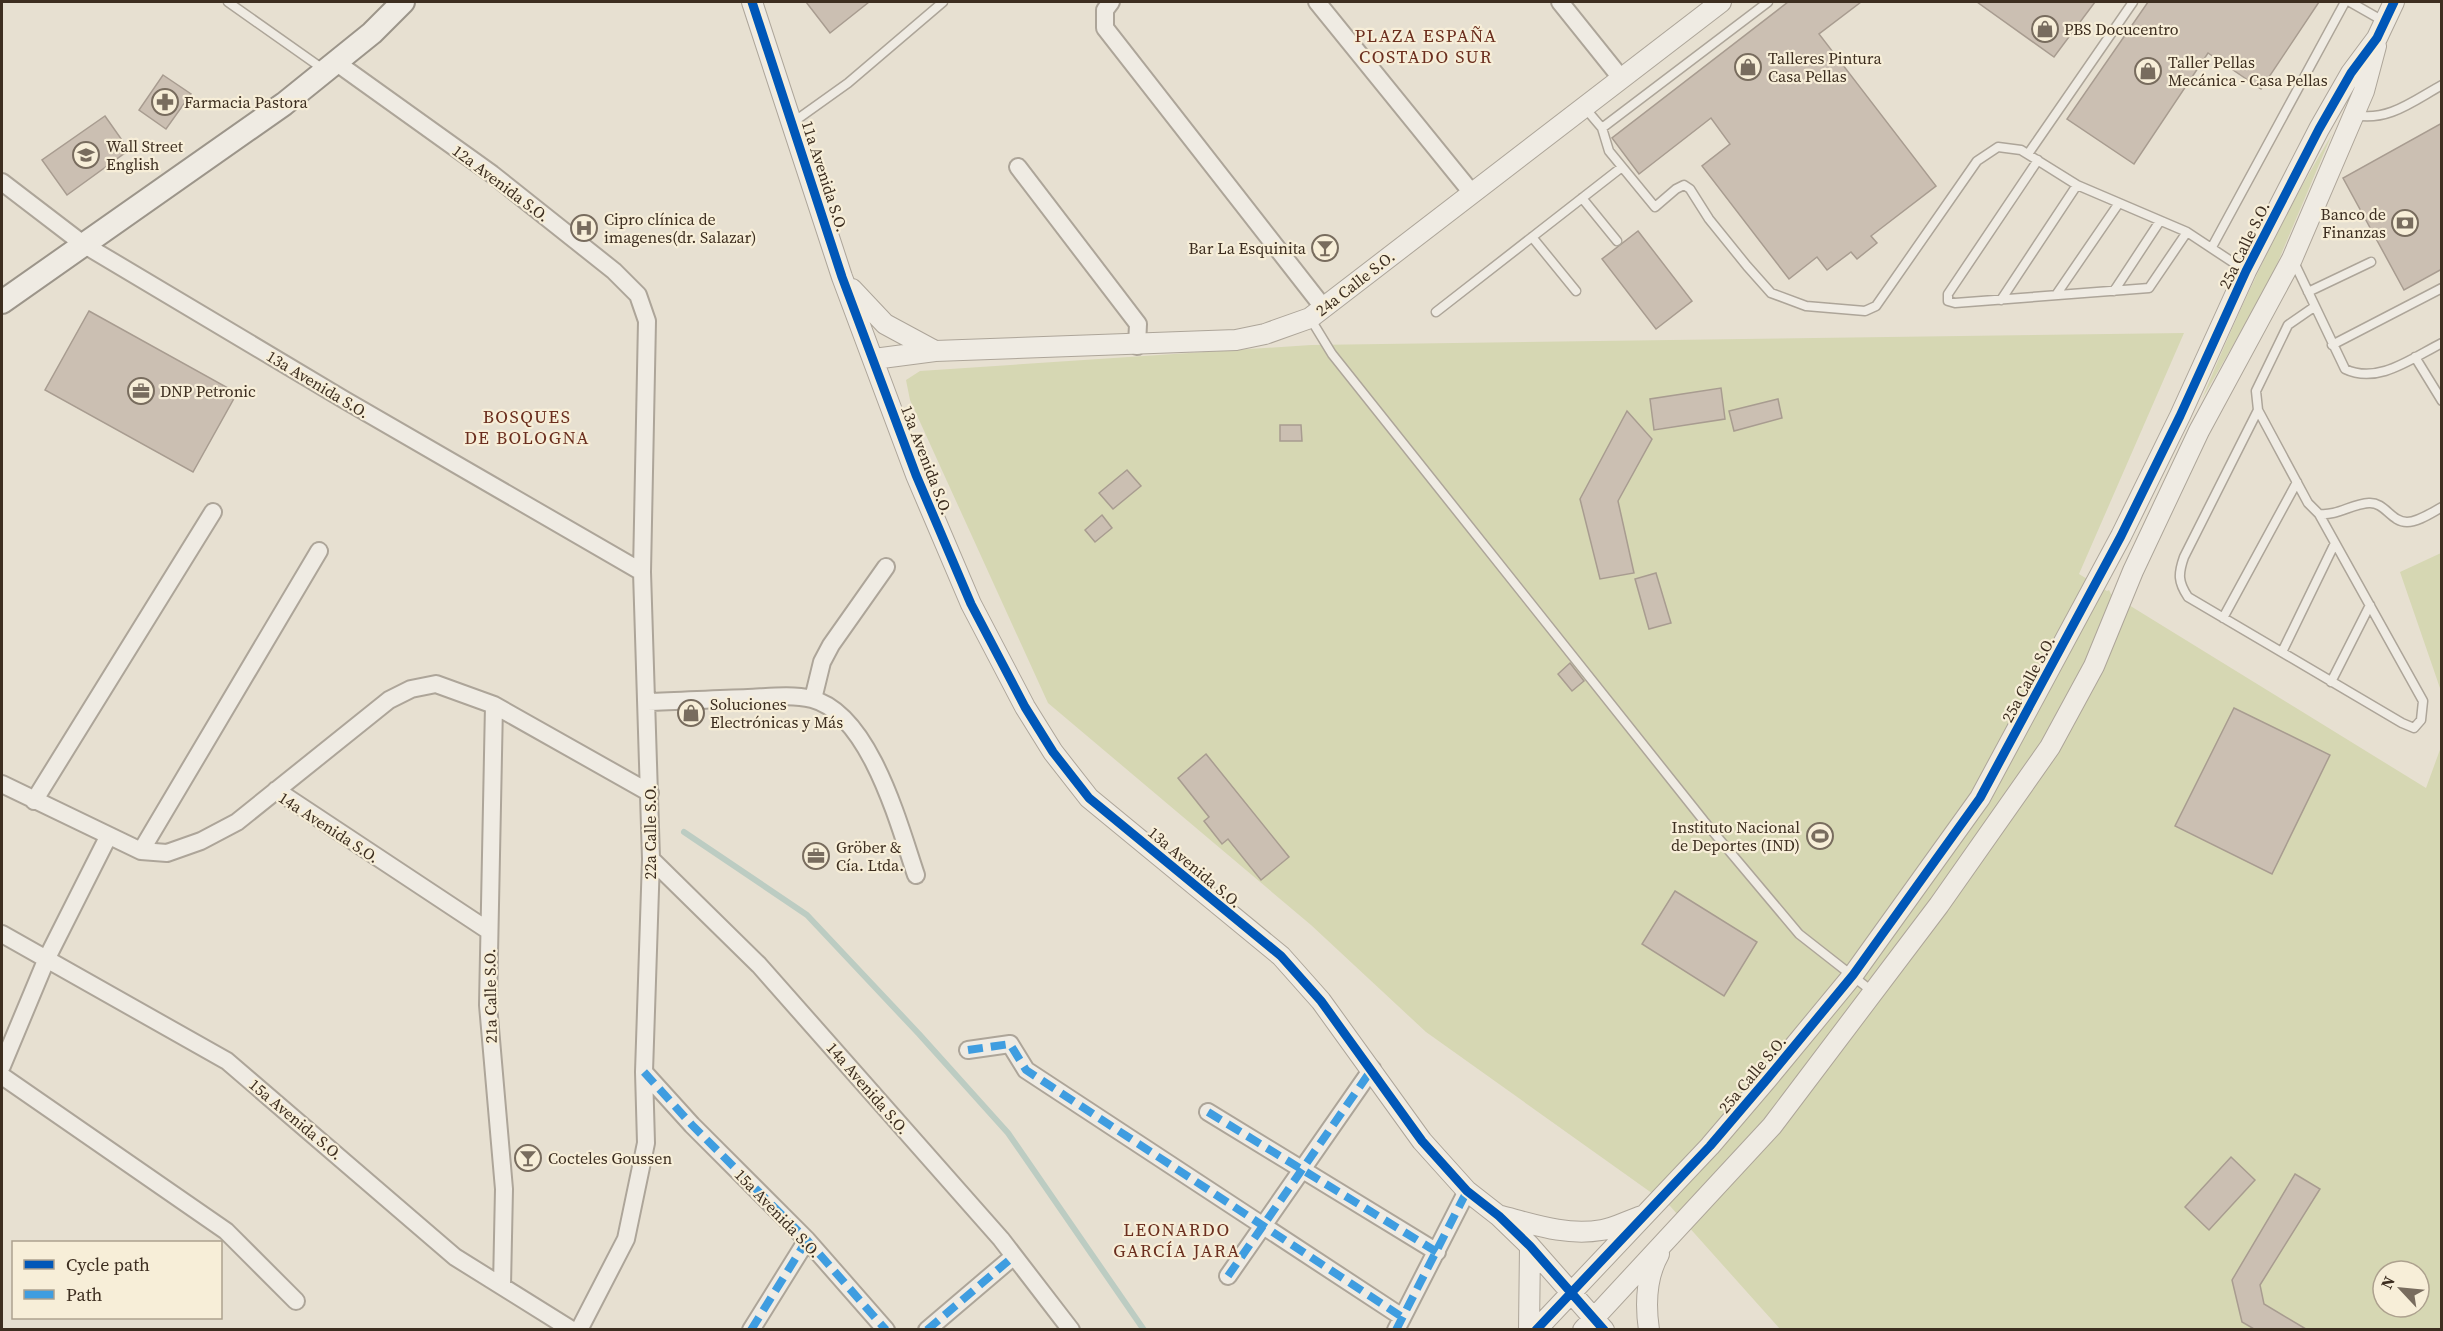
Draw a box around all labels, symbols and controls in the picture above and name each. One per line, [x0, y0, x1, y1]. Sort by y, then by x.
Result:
shop icon: PBS Docucentro [2030, 14, 2060, 44]
place label: PBS Docucentro [2064, 18, 2179, 40]
district label: PLAZA ESPAÑA COSTADO SUR [1355, 23, 1497, 69]
place label: Talleres Pintura Casa Pellas [1768, 47, 1882, 87]
place label: Taller Pellas Mecánica - Casa Pellas [2168, 51, 2328, 91]
shop icon: Talleres Pintura Casa Pellas [1733, 52, 1763, 82]
shop icon: Taller Pellas Mecánica - Casa Pellas [2133, 56, 2163, 86]
pharmacy icon: Farmacia Pastora [150, 87, 180, 117]
place label: Farmacia Pastora [184, 91, 309, 113]
street label: 11a Avenida S.O. [797, 117, 853, 235]
place label: Wall Street English [106, 135, 184, 175]
street label: 12a Avenida S.O. [448, 139, 554, 227]
school or university icon: Wall Street English [71, 140, 101, 170]
street label: 25a Calle S.O. [2213, 198, 2275, 292]
place label: Banco de Finanzas [2321, 203, 2386, 243]
place label: Cipro clínica de imagenes(dr. Salazar) [604, 208, 756, 248]
bank icon: Banco de Finanzas [2390, 208, 2420, 238]
hospital icon: Cipro clínica de imagenes(dr. Salazar) [569, 213, 599, 243]
bar icon: Bar La Esquinita [1310, 233, 1340, 263]
place label: Bar La Esquinita [1189, 237, 1307, 259]
street label: 24a Calle S.O. [1311, 245, 1399, 321]
street label: 13a Avenida S.O. [263, 345, 373, 423]
office icon: DNP Petronic [126, 376, 156, 406]
place label: DNP Petronic [160, 380, 256, 402]
street label: 13a Avenida S.O. [896, 402, 958, 518]
district label: BOSQUES DE BOLOGNA [464, 404, 590, 450]
street label: 25a Calle S.O. [1996, 632, 2060, 726]
place label: Soluciones Electrónicas y Más [710, 693, 843, 733]
shop icon: Soluciones Electrónicas y Más [676, 698, 706, 728]
street label: 22a Calle S.O. [639, 785, 661, 879]
street label: 14a Avenida S.O. [274, 786, 384, 868]
place label: Instituto Nacional de Deportes (IND) [1671, 816, 1800, 856]
street label: 13a Avenida S.O. [1144, 821, 1246, 913]
sports icon: Instituto Nacional de Deportes (IND) [1805, 821, 1835, 851]
place label: Gröber & Cía. Ltda. [836, 836, 904, 876]
office icon: Gröber & Cía. Ltda. [801, 841, 831, 871]
street label: 21a Calle S.O. [478, 948, 502, 1044]
street label: 25a Calle S.O. [1713, 1031, 1791, 1117]
street label: 14a Avenida S.O. [822, 1037, 914, 1139]
street label: 15a Avenida S.O. [245, 1073, 347, 1165]
bar icon: Cocteles Goussen [513, 1143, 543, 1173]
place label: Cocteles Goussen [548, 1147, 672, 1169]
street label: 15a Avenida S.O. [730, 1164, 826, 1262]
district label: LEONARDO GARCÍA JARA [1113, 1217, 1241, 1263]
legend [12, 1241, 222, 1319]
text: Cycle path [66, 1252, 150, 1277]
north arrow [2371, 1259, 2431, 1319]
text: N [2375, 1272, 2400, 1292]
text: Path [66, 1282, 103, 1307]

